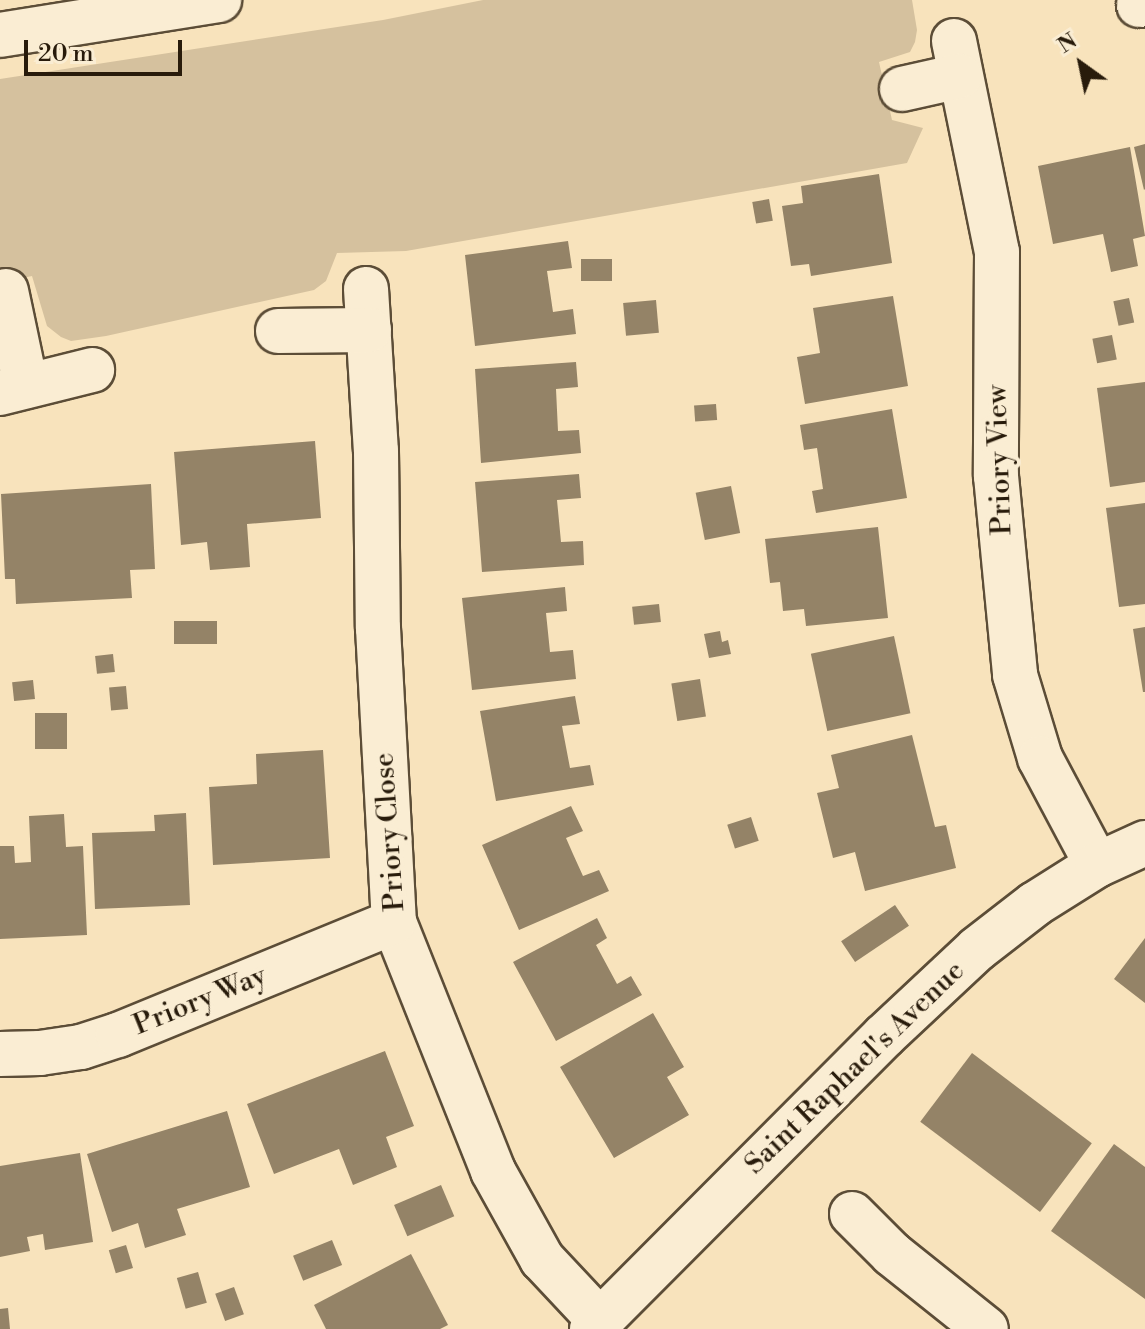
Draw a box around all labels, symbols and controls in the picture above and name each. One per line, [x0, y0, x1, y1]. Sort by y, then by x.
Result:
scale bar [28, 24, 186, 74]
north arrow [1041, 24, 1121, 104]
text: N [1053, 27, 1082, 60]
text: 20 m [38, 39, 94, 69]
street label: Priory View [981, 384, 1019, 536]
street label: Priory Close [368, 752, 412, 912]
street label: Saint Raphael's Avenue [738, 954, 972, 1182]
street label: Priory Way [129, 959, 271, 1043]

